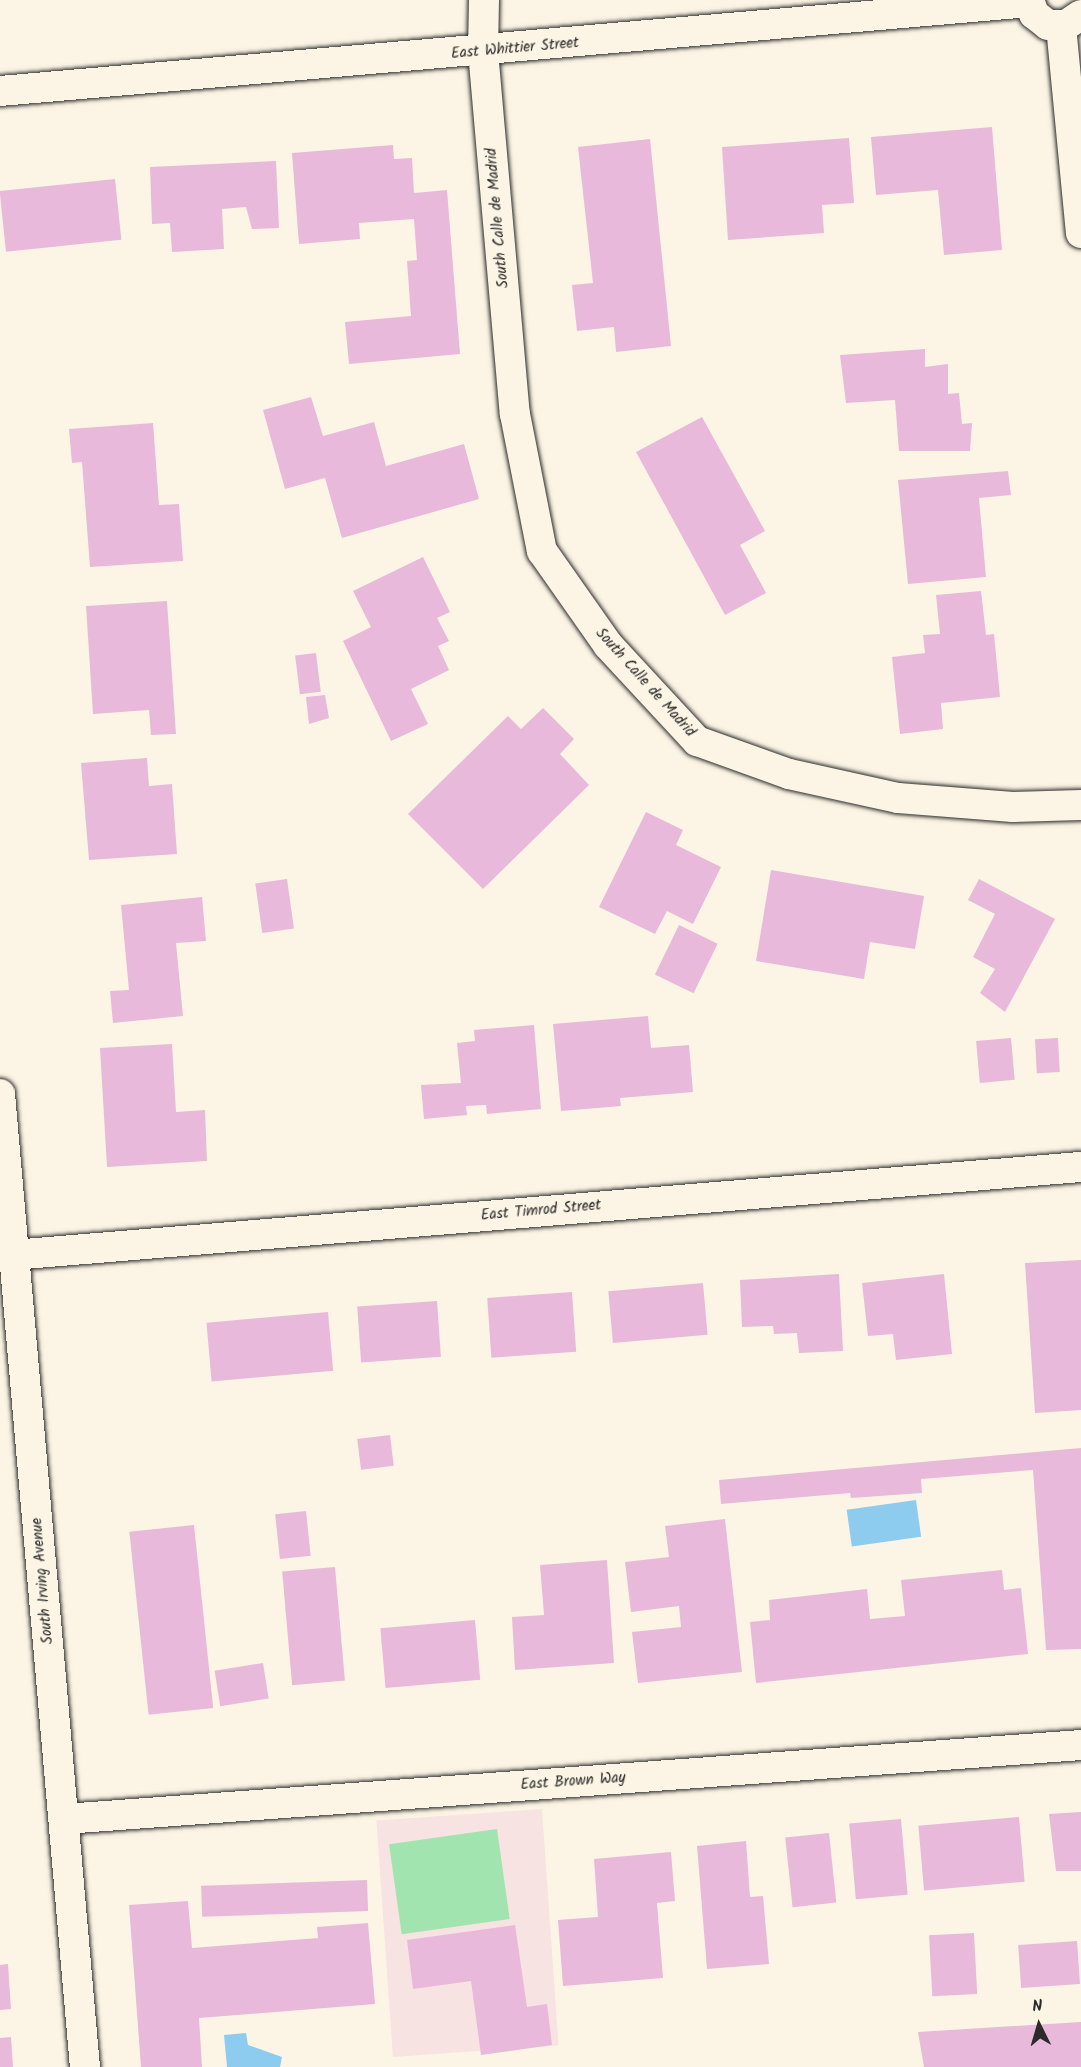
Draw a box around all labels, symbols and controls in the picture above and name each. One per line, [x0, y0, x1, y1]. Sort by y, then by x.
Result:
street label: East Whittier Street [450, 34, 580, 64]
street label: South Calle de Madrid [483, 147, 513, 289]
street label: South Calle de Madrid [591, 625, 699, 741]
street label: East Timrod Street [480, 1197, 602, 1225]
street label: South Irving Avenue [29, 1517, 57, 1645]
street label: East Brown Way [520, 1769, 626, 1795]
text: N [1031, 1994, 1044, 2019]
north arrow [1009, 1995, 1069, 2055]

